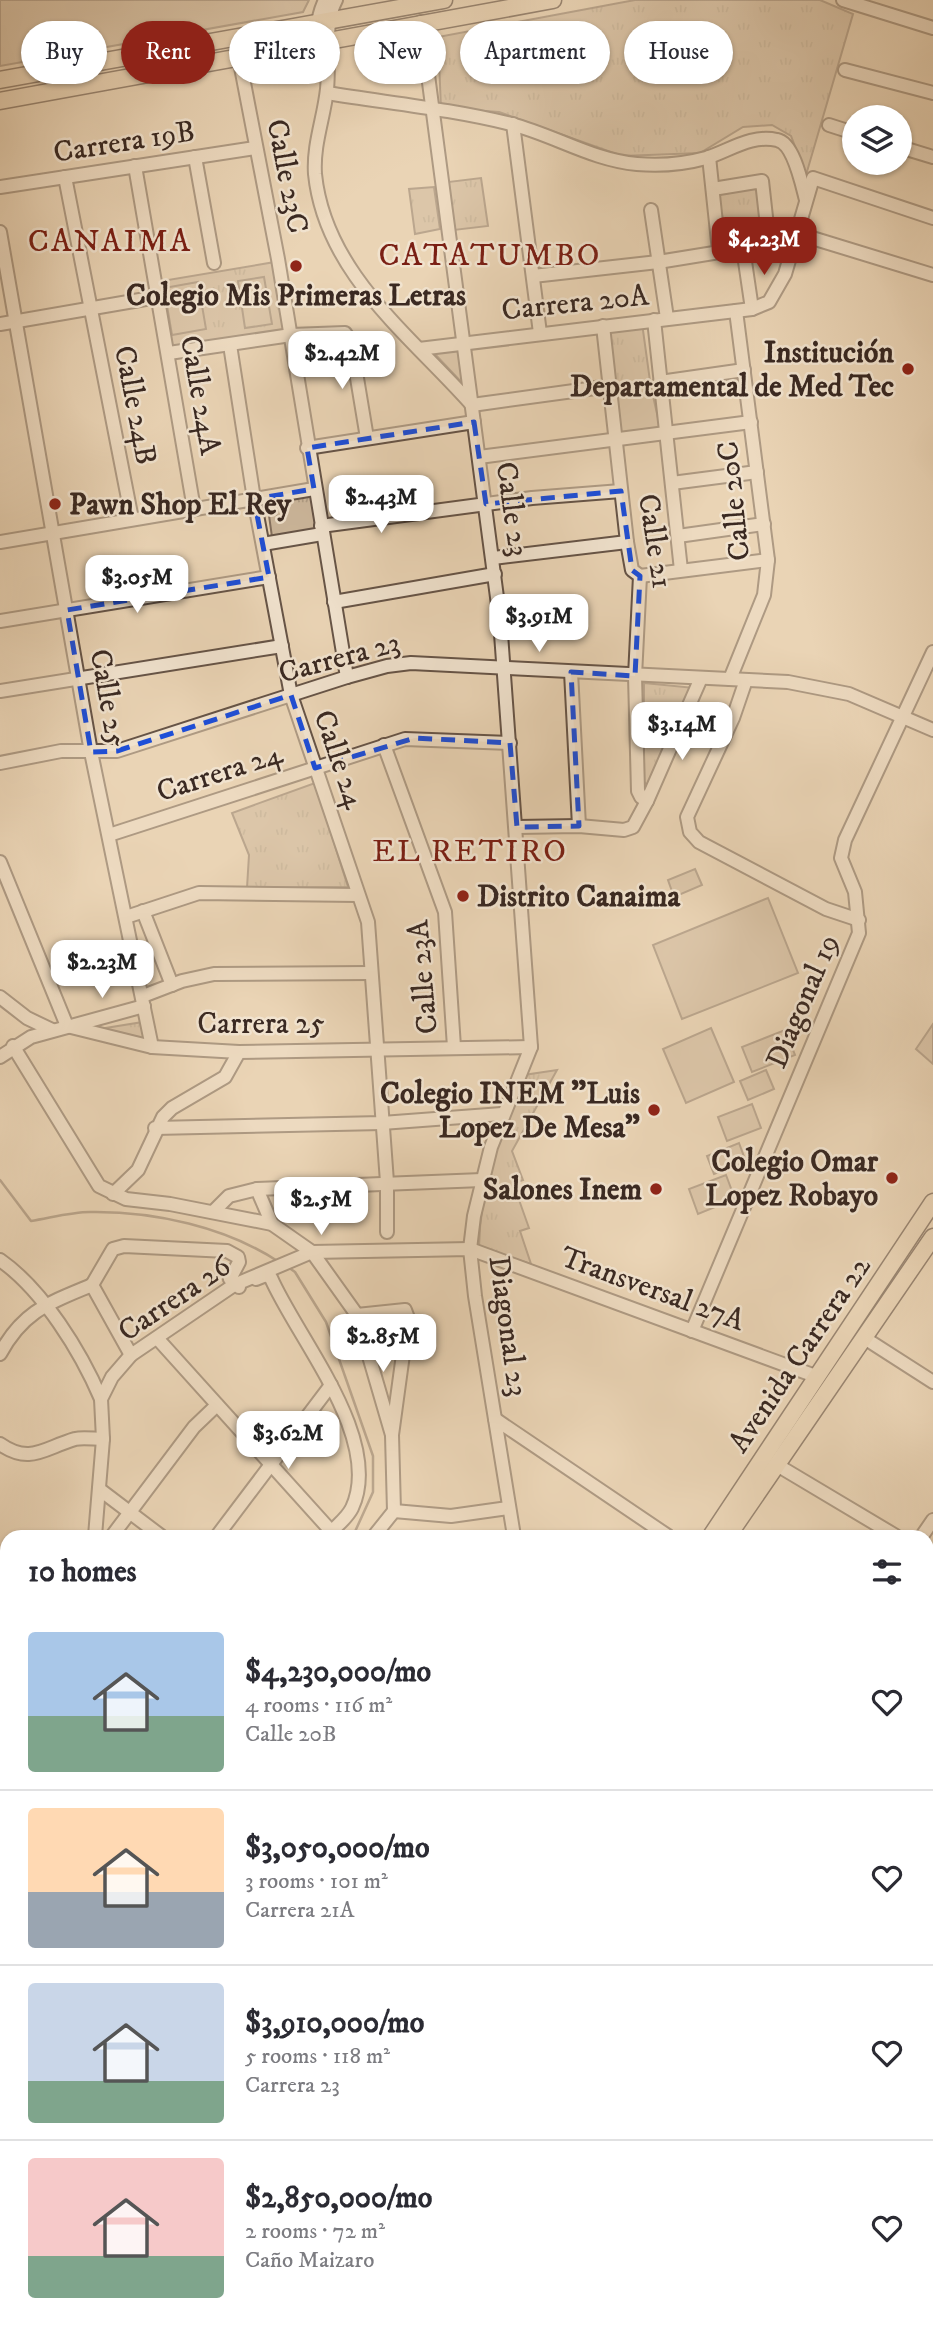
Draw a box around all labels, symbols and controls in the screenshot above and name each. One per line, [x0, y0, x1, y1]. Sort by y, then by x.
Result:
chip: Buy [21, 21, 107, 84]
chip: Rent [121, 21, 215, 84]
chip: Filters [229, 21, 340, 84]
chip: New [354, 21, 446, 84]
chip: Apartment [460, 21, 610, 84]
chip: House [624, 21, 733, 84]
map controls [842, 105, 912, 175]
button: layers [842, 105, 912, 175]
street label: Carrera 19B [51, 113, 198, 172]
street label: Calle 23C [257, 116, 316, 236]
pin: $4.23M [707, 218, 821, 277]
district label: CANAIMA [28, 222, 192, 262]
text: $4.23M [728, 225, 800, 254]
district label: CATATUMBO [379, 236, 601, 276]
marker: Colegio Mis Primeras Letras [288, 258, 304, 274]
street label: Carrera 20A [500, 277, 651, 330]
place label: Colegio Mis Primeras Letras [126, 278, 466, 315]
pin: $2.42M [285, 332, 399, 391]
street label: Calle 24A [171, 333, 228, 459]
place label: Institución Departamental de Med Tec [570, 335, 894, 406]
text: $2.42M [304, 339, 380, 368]
street label: Calle 24B [105, 343, 164, 468]
marker: Institución Departamental de Med Tec [900, 361, 916, 377]
street label: Calle 20C [710, 439, 759, 563]
street label: Calle 23 [487, 459, 536, 559]
pin: $2.43M [324, 476, 438, 535]
text: $2.43M [345, 483, 417, 512]
place label: Pawn Shop El Rey [69, 487, 292, 524]
street label: Calle 21 [629, 491, 680, 591]
marker: Pawn Shop El Rey [47, 496, 63, 512]
pin: $3.05M [80, 556, 194, 615]
text: $3.05M [101, 563, 173, 592]
pin: $3.91M [482, 594, 596, 654]
text: $3.91M [505, 602, 573, 631]
street label: Carrera 23 [275, 625, 404, 692]
street label: Calle 25 [81, 646, 134, 750]
pin: $3.14M [625, 702, 739, 762]
street label: Calle 24 [305, 705, 373, 814]
text: $3.14M [647, 710, 717, 739]
street label: Carrera 24 [152, 736, 288, 811]
district label: EL RETIRO [372, 832, 568, 872]
place label: Distrito Canaima [477, 879, 682, 916]
marker: Distrito Canaima [455, 888, 471, 904]
street label: Calle 23A [400, 917, 447, 1036]
street label: Diagonal 19 [759, 929, 848, 1074]
pin: $2.23M [45, 940, 159, 1000]
text: $2.23M [67, 948, 137, 977]
street label: Carrera 25 [197, 1006, 325, 1043]
place label: Colegio INEM "Luis Lopez De Mesa" [380, 1076, 640, 1147]
marker: Colegio INEM "Luis Lopez De Mesa" [646, 1102, 662, 1118]
place label: Colegio Omar Lopez Robayo [705, 1144, 879, 1215]
marker: Colegio Omar Lopez Robayo [884, 1170, 900, 1186]
place label: Salones Inem [483, 1172, 642, 1209]
pin: $2.5M [272, 1178, 370, 1237]
marker: Salones Inem [648, 1181, 664, 1197]
text: $2.5M [290, 1185, 352, 1214]
street label: Transversal 27A [555, 1239, 750, 1340]
street label: Carrera 26 [111, 1247, 239, 1350]
street label: Avenida Carrera 22 [721, 1249, 880, 1460]
street label: Diagonal 23 [479, 1253, 536, 1399]
pin: $2.85M [326, 1314, 440, 1374]
text: $2.85M [346, 1322, 420, 1351]
pin: $3.62M [231, 1412, 345, 1471]
text: $3.62M [253, 1419, 323, 1448]
icon: filters [868, 1553, 906, 1591]
text: 10 homes [28, 1554, 137, 1591]
text: $4,230,000/mo [245, 1654, 431, 1691]
icon: home [84, 1660, 168, 1744]
icon: heart [868, 1683, 906, 1721]
text: 4 rooms · 116 m² [245, 1691, 392, 1720]
text: Calle 20B [245, 1720, 336, 1749]
text: $3,050,000/mo [245, 1830, 430, 1867]
icon: home [84, 1836, 168, 1920]
icon: heart [868, 1859, 906, 1897]
text: 3 rooms · 101 m² [245, 1867, 388, 1896]
text: Carrera 21A [245, 1896, 354, 1925]
text: $3,910,000/mo [245, 2005, 424, 2042]
icon: home [84, 2011, 168, 2095]
icon: heart [868, 2034, 906, 2072]
text: 5 rooms · 118 m² [245, 2042, 390, 2071]
text: Carrera 23 [245, 2071, 340, 2100]
text: $2,850,000/mo [245, 2180, 432, 2217]
icon: home [84, 2186, 168, 2270]
icon: heart [868, 2209, 906, 2247]
text: 2 rooms · 72 m² [245, 2217, 385, 2246]
text: Caño Maizaro [245, 2246, 374, 2275]

